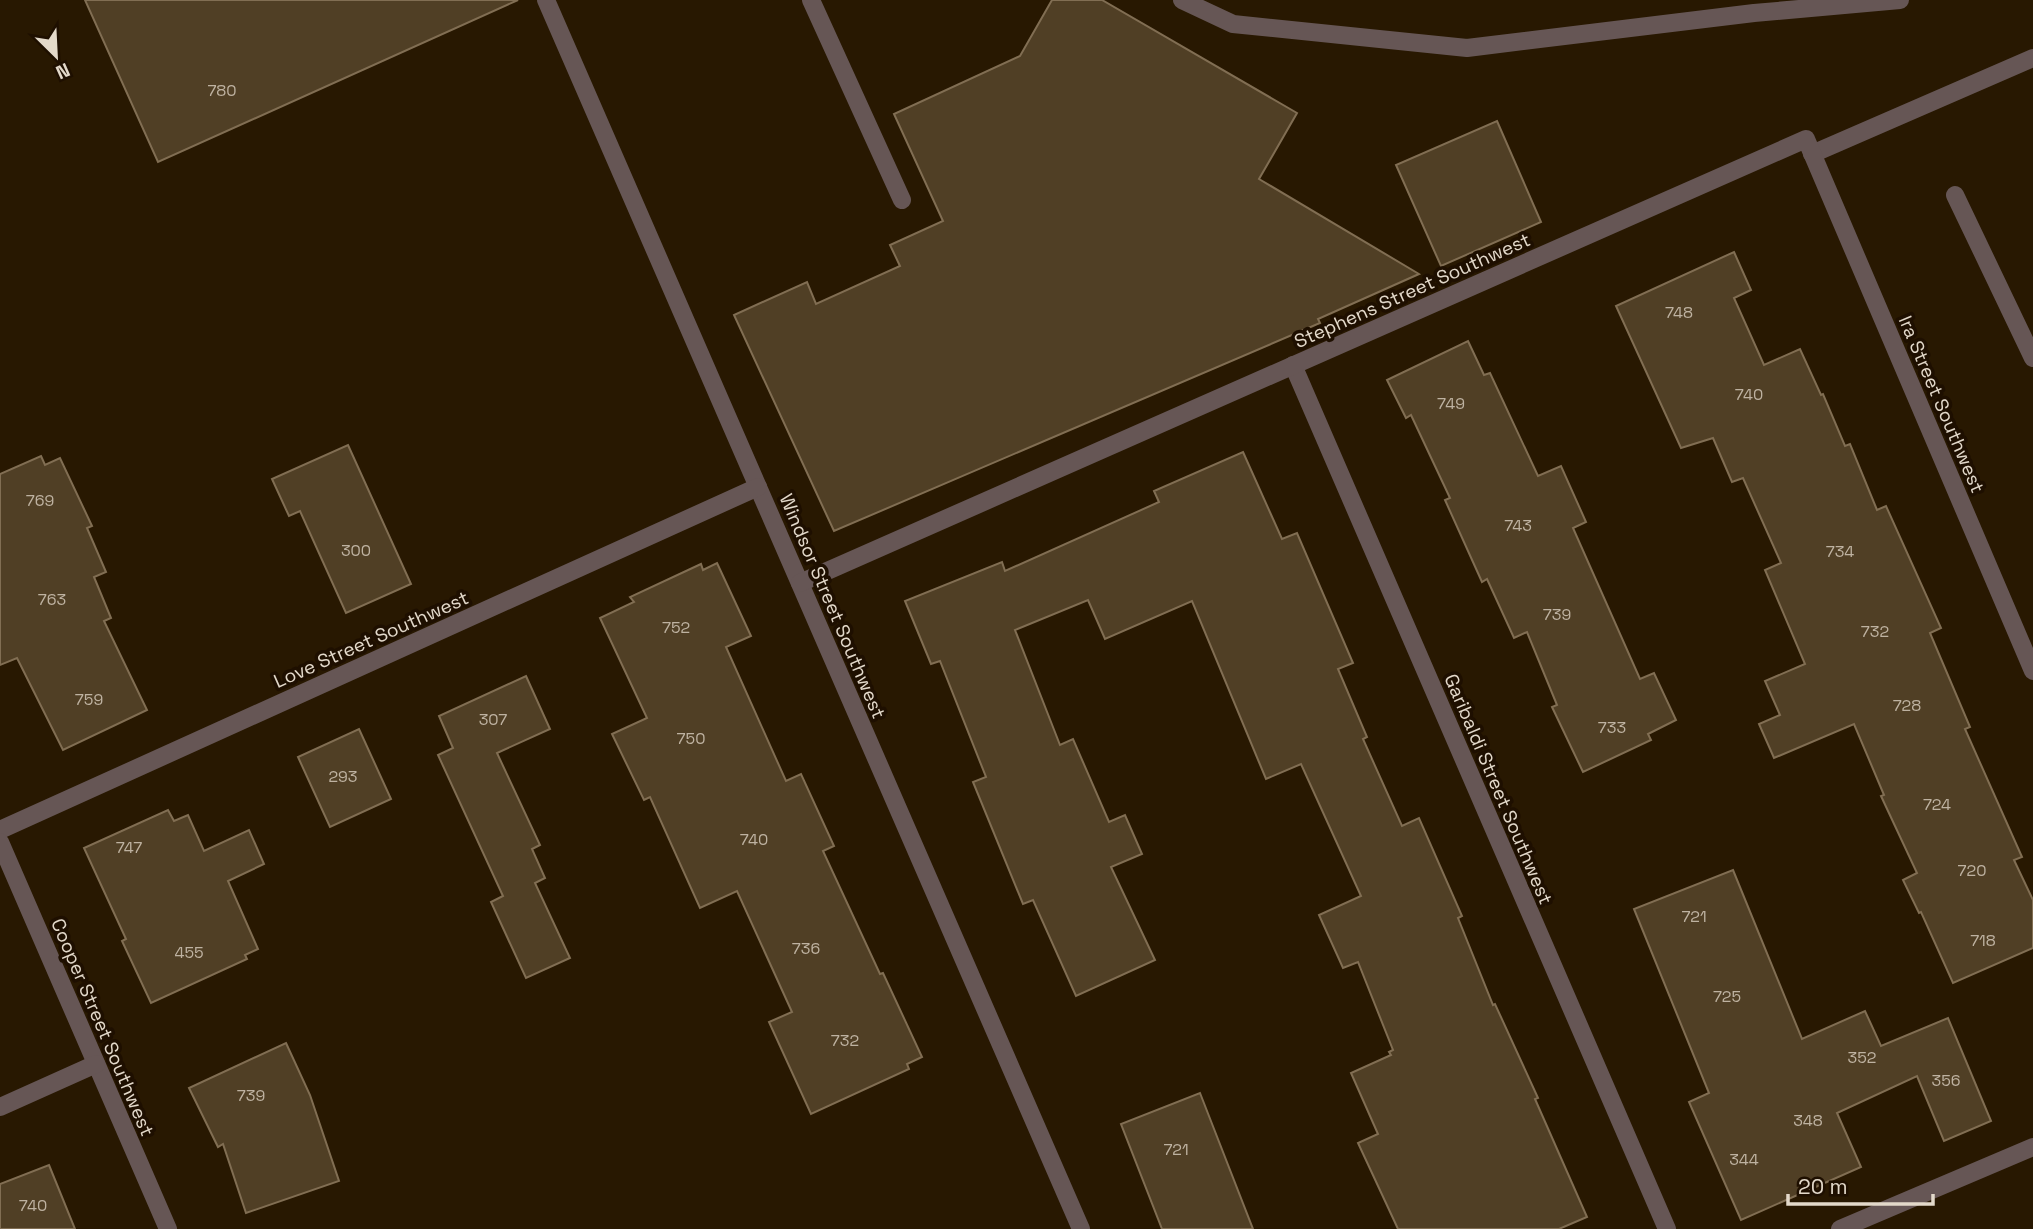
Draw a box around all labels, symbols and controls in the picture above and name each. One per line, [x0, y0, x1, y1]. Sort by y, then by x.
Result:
north arrow [21, 21, 91, 91]
text: N [52, 57, 74, 85]
house number: 780 [207, 80, 237, 101]
street label: Stephens Street Southwest [1290, 227, 1534, 354]
house number: 748 [1665, 302, 1693, 323]
street label: Ira Street Southwest [1893, 312, 1990, 497]
house number: 740 [1735, 384, 1763, 405]
house number: 749 [1437, 393, 1465, 414]
house number: 769 [26, 490, 54, 511]
street label: Windsor Street Southwest [774, 490, 891, 722]
house number: 743 [1504, 515, 1532, 536]
house number: 300 [341, 540, 371, 561]
house number: 734 [1826, 541, 1854, 562]
street label: Love Street Southwest [270, 585, 473, 694]
house number: 763 [38, 589, 66, 610]
house number: 739 [1543, 604, 1571, 625]
house number: 752 [662, 617, 690, 638]
house number: 732 [1861, 621, 1889, 642]
street label: Garibaldi Street Southwest [1439, 670, 1558, 908]
house number: 759 [75, 689, 103, 710]
house number: 728 [1893, 695, 1921, 716]
house number: 307 [479, 709, 507, 730]
house number: 733 [1598, 717, 1626, 738]
house number: 750 [677, 728, 705, 749]
house number: 293 [328, 766, 358, 787]
house number: 724 [1923, 794, 1951, 815]
house number: 740 [740, 829, 768, 850]
house number: 747 [116, 837, 142, 858]
house number: 720 [1958, 860, 1986, 881]
house number: 721 [1681, 906, 1707, 927]
street label: Cooper Street Southwest [45, 914, 160, 1140]
house number: 718 [1970, 930, 1996, 951]
house number: 736 [792, 938, 820, 959]
house number: 455 [174, 942, 204, 963]
house number: 725 [1713, 986, 1741, 1007]
house number: 732 [831, 1030, 859, 1051]
house number: 352 [1848, 1047, 1876, 1068]
house number: 356 [1931, 1070, 1961, 1091]
house number: 739 [237, 1085, 265, 1106]
house number: 348 [1793, 1110, 1823, 1131]
house number: 721 [1163, 1139, 1189, 1160]
house number: 344 [1729, 1149, 1759, 1170]
scale bar [1788, 1162, 1933, 1206]
text: 20 m [1798, 1173, 1848, 1200]
house number: 740 [19, 1195, 47, 1216]

